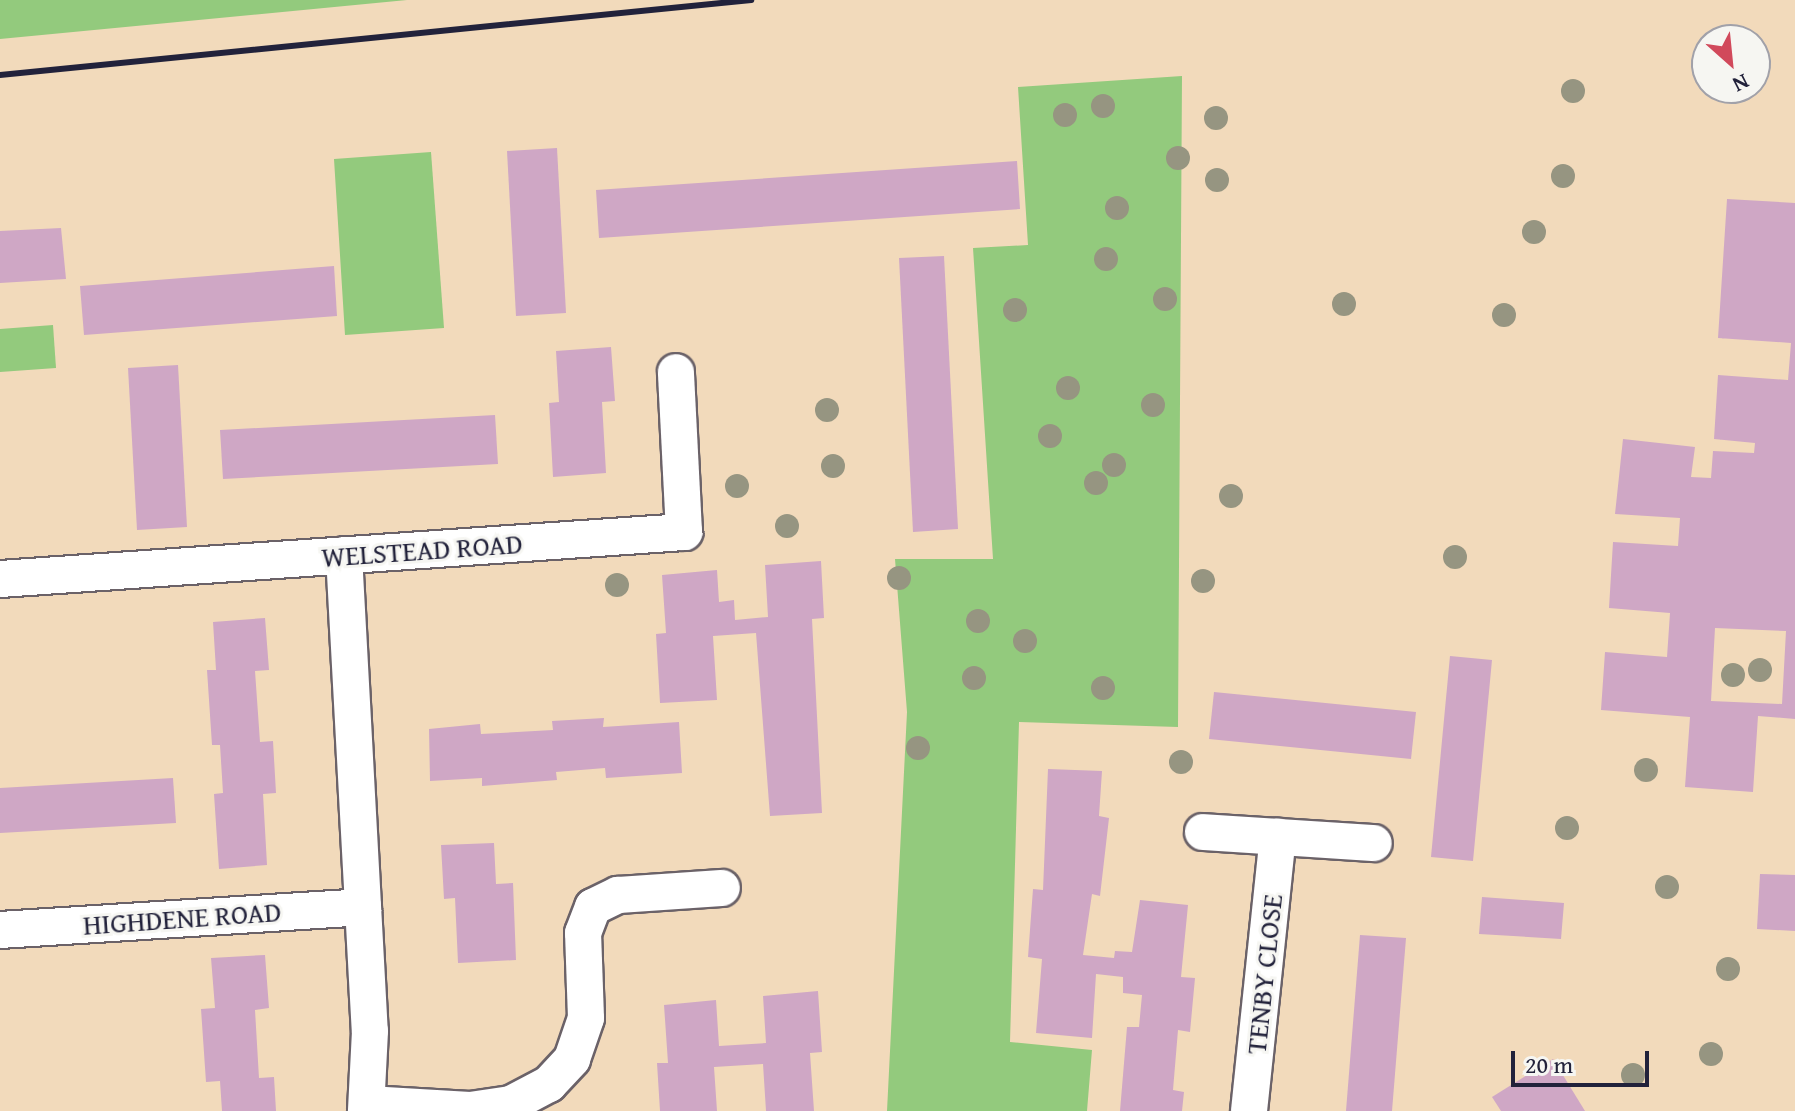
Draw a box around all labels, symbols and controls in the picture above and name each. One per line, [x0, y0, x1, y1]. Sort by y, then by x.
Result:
north arrow [1691, 24, 1771, 104]
text: N [1727, 66, 1755, 101]
street label: WELSTEAD ROAD [320, 526, 524, 574]
street label: TENBY CLOSE [1239, 892, 1289, 1056]
street label: HIGHDENE ROAD [82, 894, 282, 942]
scale bar [1515, 1035, 1653, 1085]
text: 20 m [1525, 1047, 1573, 1082]

